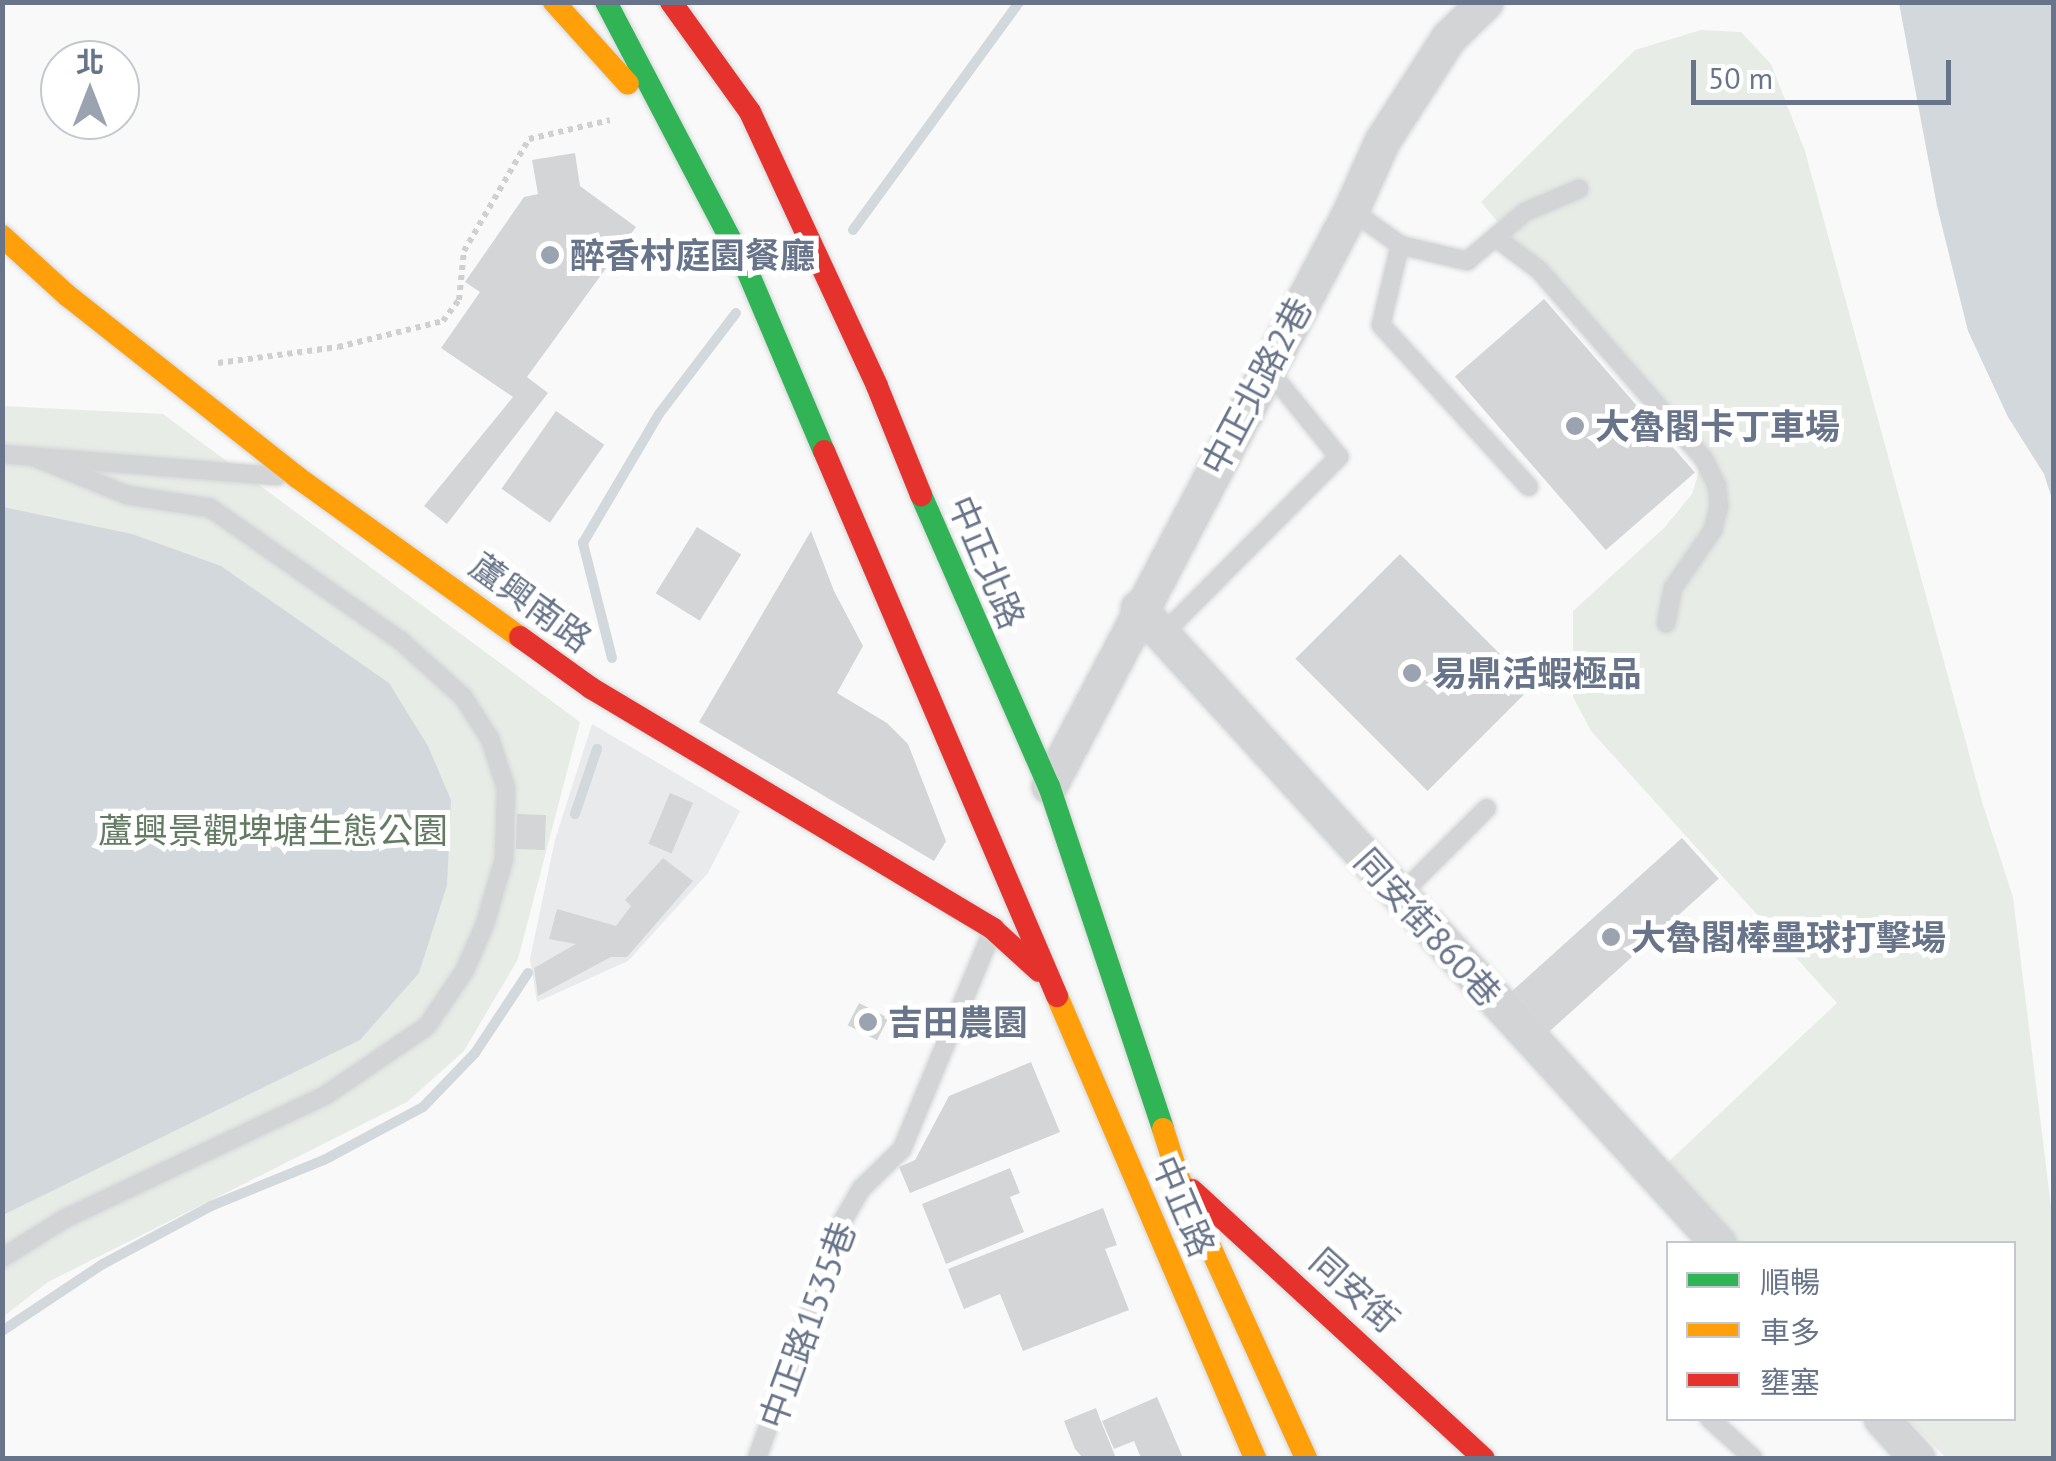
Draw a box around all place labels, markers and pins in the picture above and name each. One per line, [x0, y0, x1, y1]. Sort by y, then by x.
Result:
place label: 醉香村庭園餐廳 [570, 234, 815, 276]
marker: 醉香村庭園餐廳 [539, 244, 561, 266]
place label: 大魯閣卡丁車場 [1595, 405, 1840, 447]
marker: 大魯閣卡丁車場 [1564, 415, 1586, 437]
place label: 易鼎活蝦極品 [1432, 652, 1642, 694]
marker: 易鼎活蝦極品 [1401, 662, 1423, 684]
place label: 大魯閣棒壘球打擊場 [1631, 916, 1946, 958]
marker: 大魯閣棒壘球打擊場 [1600, 926, 1622, 948]
place label: 吉田農園 [888, 1001, 1028, 1043]
marker: 吉田農園 [857, 1011, 879, 1033]

